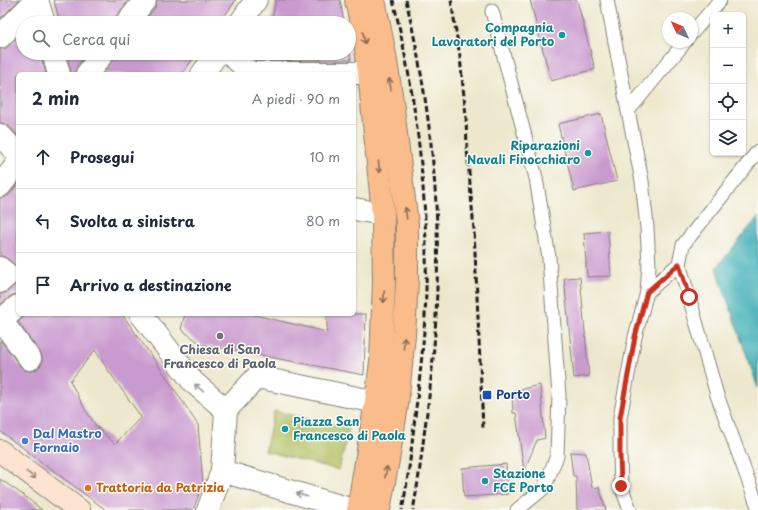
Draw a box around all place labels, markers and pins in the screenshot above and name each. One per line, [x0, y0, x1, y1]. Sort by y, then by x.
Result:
place label: Compagnia Lavoratori del Porto [432, 18, 555, 50]
marker: Compagnia Lavoratori del Porto [557, 30, 567, 40]
place label: Riparazioni Navali Finocchiaro [467, 136, 580, 168]
marker: Riparazioni Navali Finocchiaro [583, 148, 593, 158]
marker: Chiesa di San Francesco di Paola [215, 331, 225, 341]
place label: Chiesa di San Francesco di Paola [164, 340, 276, 372]
place label: Porto [496, 385, 530, 403]
marker: Porto [481, 389, 493, 401]
place label: Piazza San Francesco di Paola [293, 412, 406, 444]
place label: Dal Mastro Fornaio [33, 424, 101, 456]
marker: Piazza San Francesco di Paola [280, 424, 290, 434]
marker: Dal Mastro Fornaio [20, 436, 30, 446]
place label: Stazione FCE Porto [493, 464, 553, 496]
marker: Stazione FCE Porto [480, 476, 490, 486]
place label: Trattoria da Patrizia [96, 478, 226, 496]
marker: Trattoria da Patrizia [83, 483, 93, 493]

